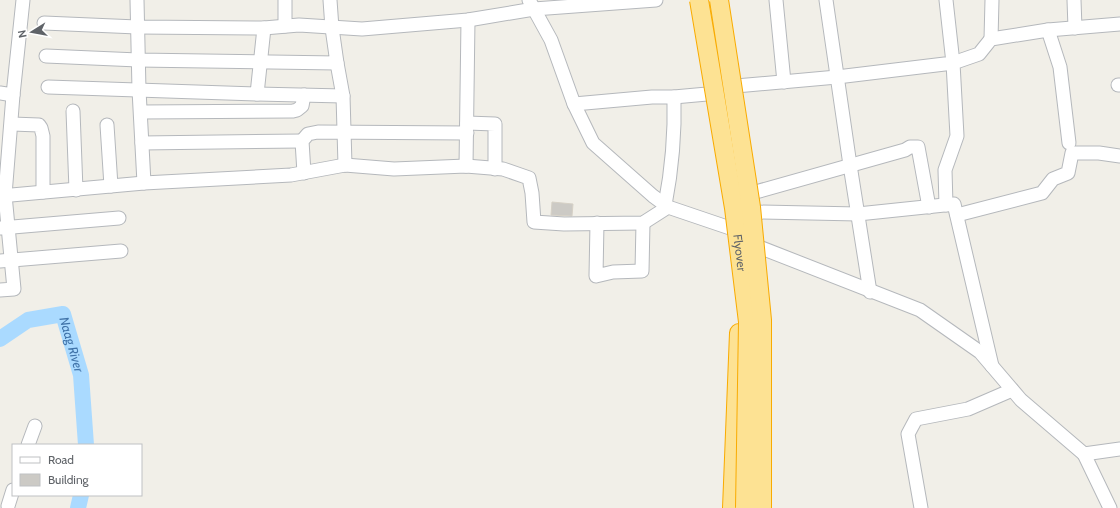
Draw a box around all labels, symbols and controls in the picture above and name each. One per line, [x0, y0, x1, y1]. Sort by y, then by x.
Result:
north arrow [12, 12, 52, 52]
text: N [15, 29, 30, 39]
street label: Flyover [730, 233, 750, 272]
water label: Naag River [56, 315, 88, 375]
legend [12, 444, 142, 496]
text: Road [48, 452, 74, 467]
text: Building [48, 472, 90, 487]

